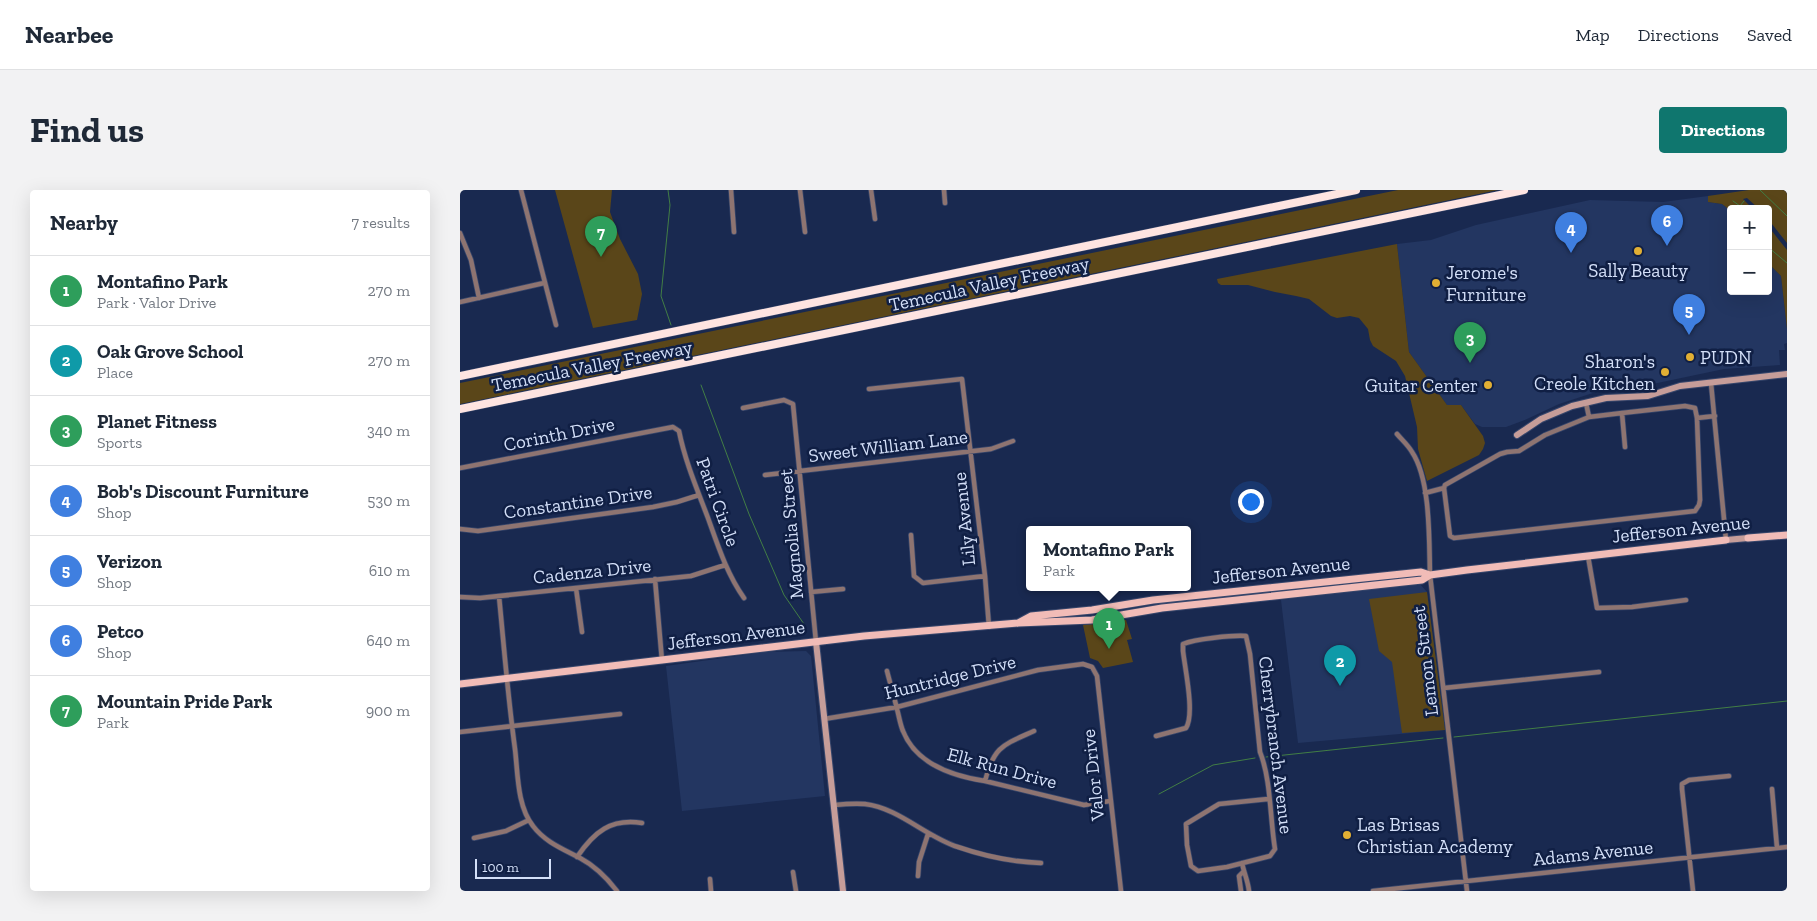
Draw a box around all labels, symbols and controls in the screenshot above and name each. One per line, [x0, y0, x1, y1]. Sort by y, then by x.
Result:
text: Nearbee [25, 20, 113, 49]
text: Map [1575, 24, 1610, 46]
text: Directions [1638, 24, 1719, 46]
text: Saved [1747, 24, 1792, 46]
button: Directions [1659, 107, 1787, 153]
text: Find us [30, 109, 144, 151]
pin: 6 [1651, 205, 1683, 246]
map controls [1727, 205, 1772, 295]
button: + [1727, 205, 1772, 250]
text: Nearby [50, 210, 118, 235]
pin: 4 [1555, 212, 1587, 253]
text: 7 results [351, 213, 410, 232]
pin: 7 [585, 216, 617, 257]
marker: Sally Beauty [1632, 245, 1644, 257]
button: − [1727, 250, 1772, 295]
street label: Temecula Valley Freeway [887, 251, 1091, 316]
place label: Sally Beauty [1588, 259, 1688, 282]
place label: Jerome's Furniture [1446, 261, 1526, 306]
text: Montafino Park [97, 270, 228, 293]
marker: Jerome's Furniture [1430, 277, 1442, 289]
text: 1 [63, 281, 69, 300]
text: 270 m [368, 281, 410, 300]
text: Park · Valor Drive [97, 293, 216, 312]
pin: 5 [1673, 294, 1705, 335]
pin: 3 [1454, 322, 1486, 363]
street label: Temecula Valley Freeway [490, 335, 695, 397]
text: Oak Grove School [97, 340, 244, 363]
place label: PUDN [1700, 346, 1752, 369]
place label: Sharon's Creole Kitchen [1534, 350, 1655, 395]
text: 2 [62, 351, 70, 370]
text: 270 m [368, 351, 410, 370]
marker: PUDN [1684, 351, 1696, 363]
text: Place [97, 363, 133, 382]
marker: Sharon's Creole Kitchen [1659, 366, 1671, 378]
place label: Guitar Center [1365, 374, 1478, 397]
marker: Guitar Center [1482, 379, 1494, 391]
text: Planet Fitness [97, 410, 217, 433]
street label: Corinth Drive [501, 412, 617, 456]
text: 3 [62, 421, 70, 440]
text: 340 m [367, 421, 410, 440]
street label: Sweet William Lane [807, 425, 969, 467]
text: Sports [97, 433, 142, 452]
street label: Patri Circle [691, 454, 745, 550]
street label: Magnolia Street [774, 468, 808, 600]
street label: Lily Avenue [948, 471, 980, 567]
text: Bob's Discount Furniture [97, 480, 309, 503]
street label: Constantine Drive [502, 480, 654, 524]
your location [1238, 489, 1264, 515]
text: 4 [61, 491, 71, 510]
text: 530 m [367, 491, 410, 510]
text: Shop [97, 503, 132, 522]
street label: Jefferson Avenue [1611, 510, 1751, 548]
popup [1026, 526, 1191, 591]
text: Montafino Park [1043, 538, 1174, 561]
text: Verizon [97, 550, 162, 573]
street label: Jefferson Avenue [1211, 551, 1351, 589]
street label: Cadenza Drive [532, 553, 652, 589]
text: 5 [62, 561, 70, 580]
text: 610 m [369, 561, 410, 580]
text: Park [1043, 561, 1075, 580]
text: Shop [97, 573, 132, 592]
street label: Lemon Street [1407, 605, 1443, 717]
pin: 1 [1093, 608, 1125, 649]
street label: Jefferson Avenue [666, 615, 806, 655]
text: Petco [97, 620, 144, 643]
text: 6 [62, 631, 70, 650]
text: 640 m [366, 631, 410, 650]
text: Shop [97, 643, 132, 662]
pin: 2 [1324, 645, 1356, 686]
street label: Huntridge Drive [882, 650, 1018, 704]
street label: Cherrybranch Avenue [1254, 655, 1298, 835]
text: Mountain Pride Park [97, 690, 272, 713]
text: 7 [62, 701, 70, 720]
text: 900 m [366, 701, 410, 720]
text: Park [97, 713, 129, 732]
street label: Valor Drive [1077, 728, 1109, 823]
street label: Elk Run Drive [945, 742, 1059, 794]
place label: Las Brisas Christian Academy [1357, 813, 1513, 858]
marker: Las Brisas Christian Academy [1341, 829, 1353, 841]
street label: Adams Avenue [1532, 835, 1654, 871]
scale bar [475, 856, 551, 879]
text: 100 m [482, 859, 519, 876]

